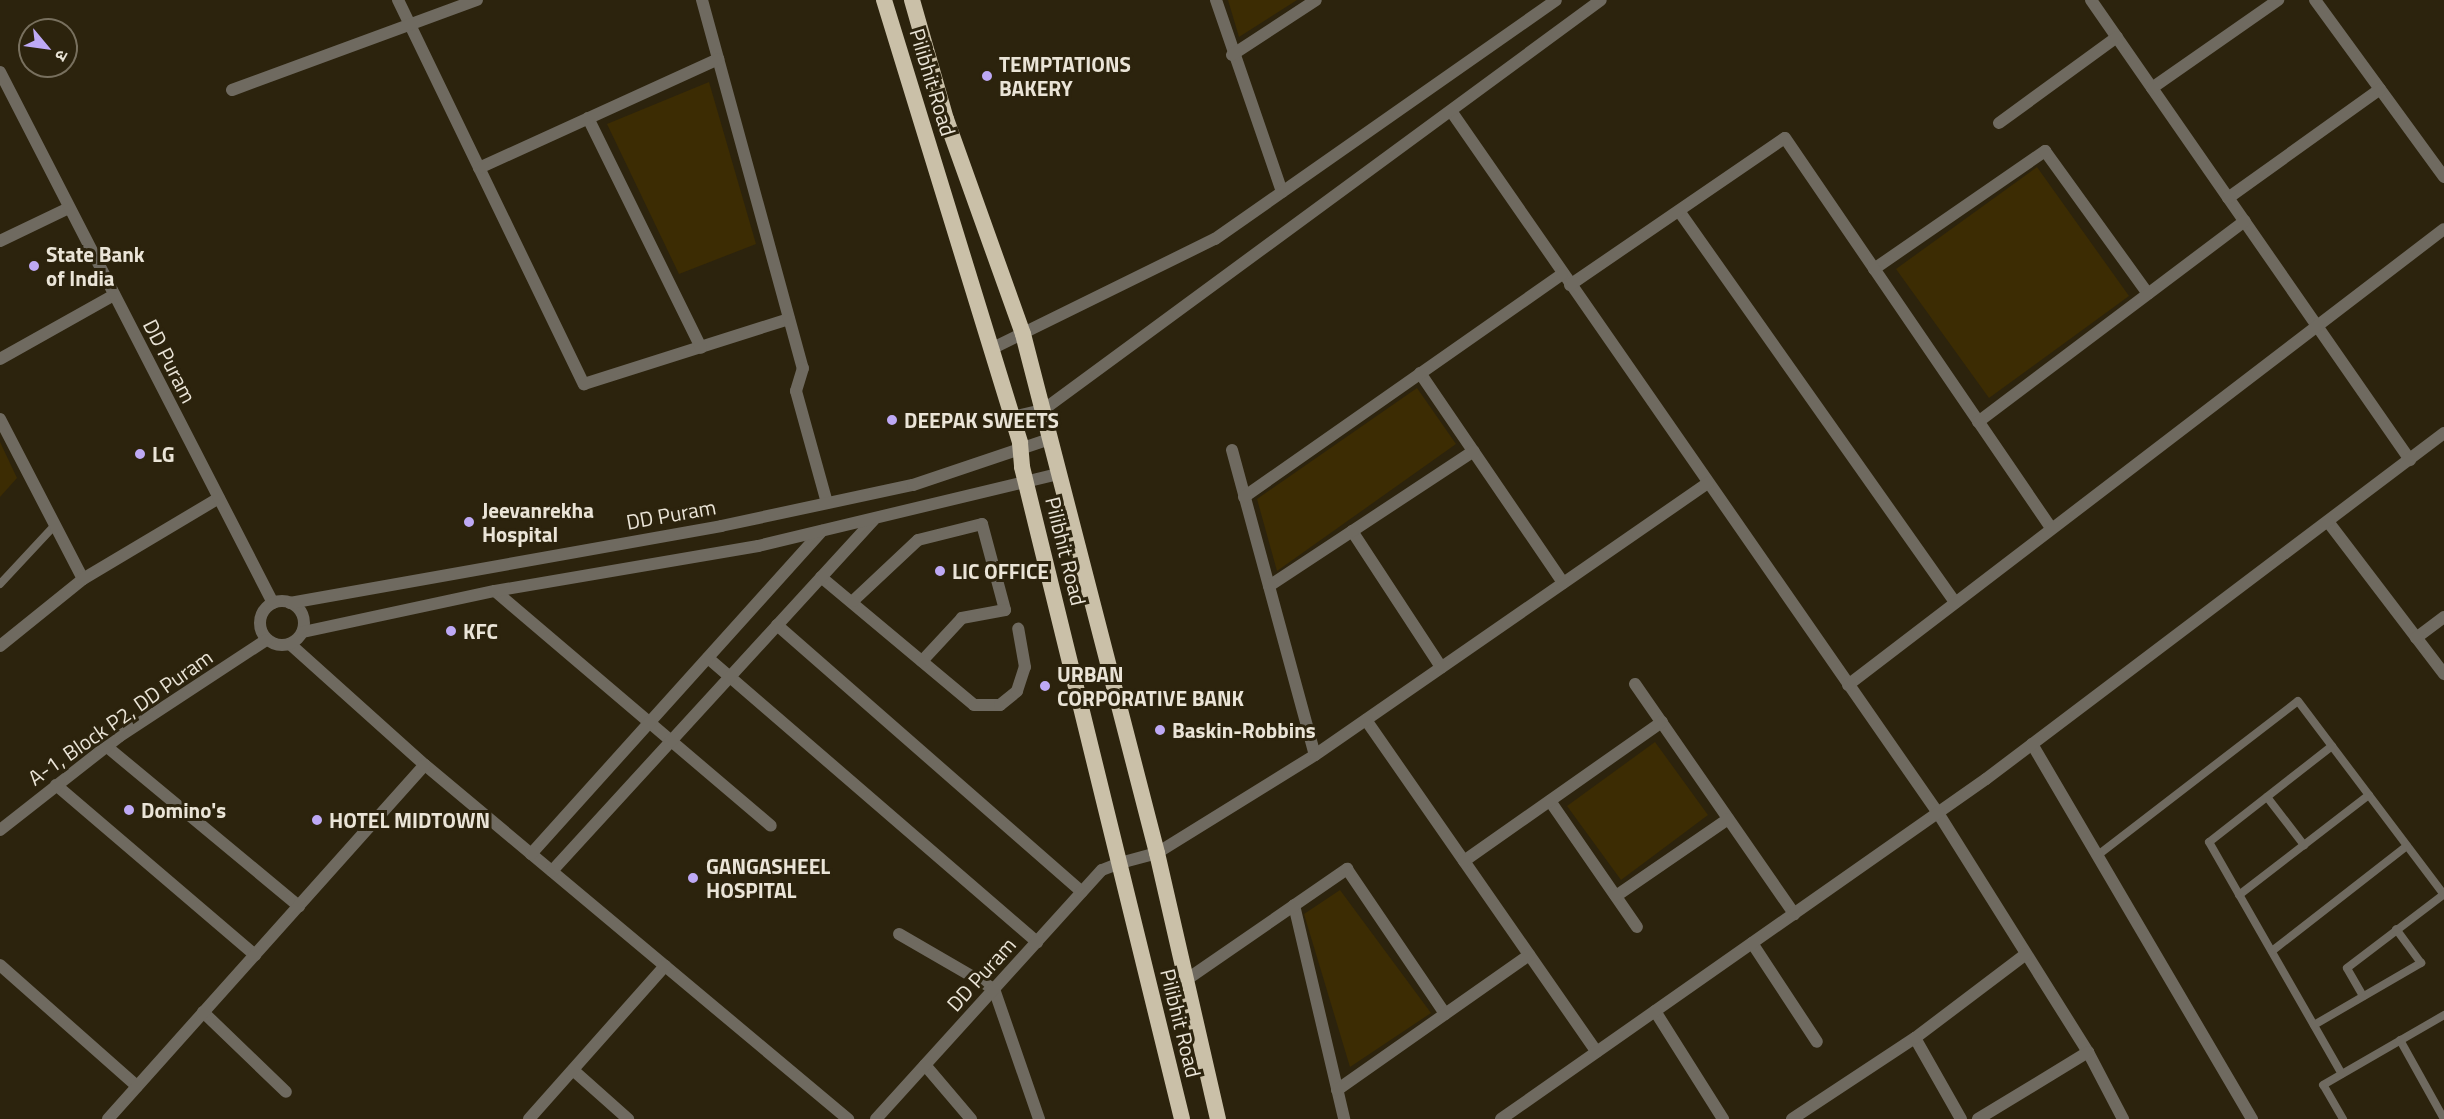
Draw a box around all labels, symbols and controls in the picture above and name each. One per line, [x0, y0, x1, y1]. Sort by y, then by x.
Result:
north arrow [18, 18, 78, 78]
street label: Pilibhit Road [905, 25, 961, 139]
text: उ [49, 46, 75, 66]
place label: TEMPTATIONS BAKERY [999, 51, 1131, 101]
marker: TEMPTATIONS BAKERY [980, 69, 994, 83]
place label: State Bank of India [46, 241, 145, 291]
marker: State Bank of India [27, 259, 41, 273]
street label: DD Puram [138, 315, 202, 407]
place label: DEEPAK SWEETS [904, 407, 1059, 433]
marker: DEEPAK SWEETS [885, 413, 899, 427]
place label: LG [152, 441, 175, 467]
marker: LG [133, 447, 147, 461]
street label: DD Puram [624, 494, 718, 534]
street label: Pilibhit Road [1040, 494, 1092, 608]
place label: Jeevanrekha Hospital [482, 497, 594, 547]
marker: Jeevanrekha Hospital [460, 513, 478, 531]
place label: LIC OFFICE [952, 558, 1049, 584]
marker: LIC OFFICE [933, 564, 947, 578]
place label: KFC [463, 618, 498, 644]
marker: KFC [444, 624, 458, 638]
street label: A-1, Block P2, DD Puram [23, 644, 217, 790]
place label: URBAN CORPORATIVE BANK [1057, 661, 1244, 711]
marker: URBAN CORPORATIVE BANK [1038, 679, 1052, 693]
place label: Baskin-Robbins [1172, 717, 1316, 743]
marker: Baskin-Robbins [1153, 723, 1167, 737]
place label: Domino's [141, 797, 226, 823]
marker: Domino's [122, 803, 136, 817]
place label: HOTEL MIDTOWN [329, 807, 490, 833]
marker: HOTEL MIDTOWN [310, 813, 324, 827]
place label: GANGASHEEL HOSPITAL [706, 853, 830, 903]
marker: GANGASHEEL HOSPITAL [684, 869, 702, 887]
street label: DD Puram [941, 932, 1021, 1016]
street label: Pilibhit Road [1155, 966, 1207, 1080]

